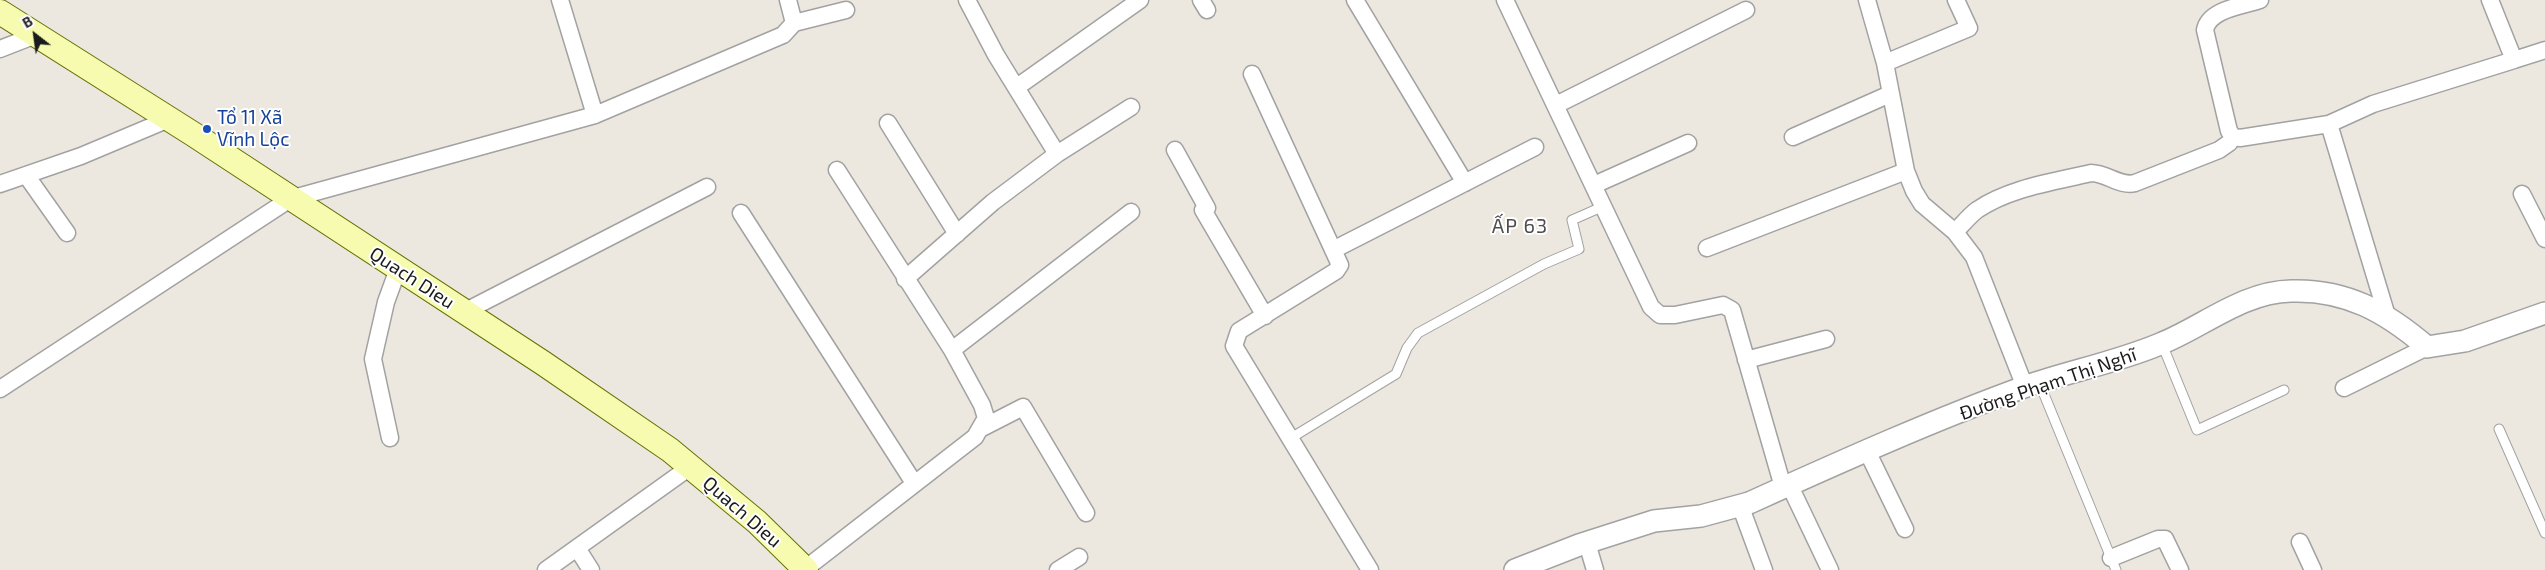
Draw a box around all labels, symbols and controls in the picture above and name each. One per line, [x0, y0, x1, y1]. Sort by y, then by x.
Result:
north arrow [10, 10, 60, 60]
text: B [19, 12, 35, 31]
place label: Tổ 11 Xã Vĩnh Lộc [217, 107, 289, 151]
marker: Tổ 11 Xã Vĩnh Lộc [201, 123, 213, 135]
district label: ẤP 63 [1491, 214, 1549, 238]
street label: Quach Dieu [365, 242, 459, 314]
street label: Đường Phạm Thị Nghĩ [1957, 343, 2139, 425]
street label: Quach Dieu [698, 472, 786, 552]

